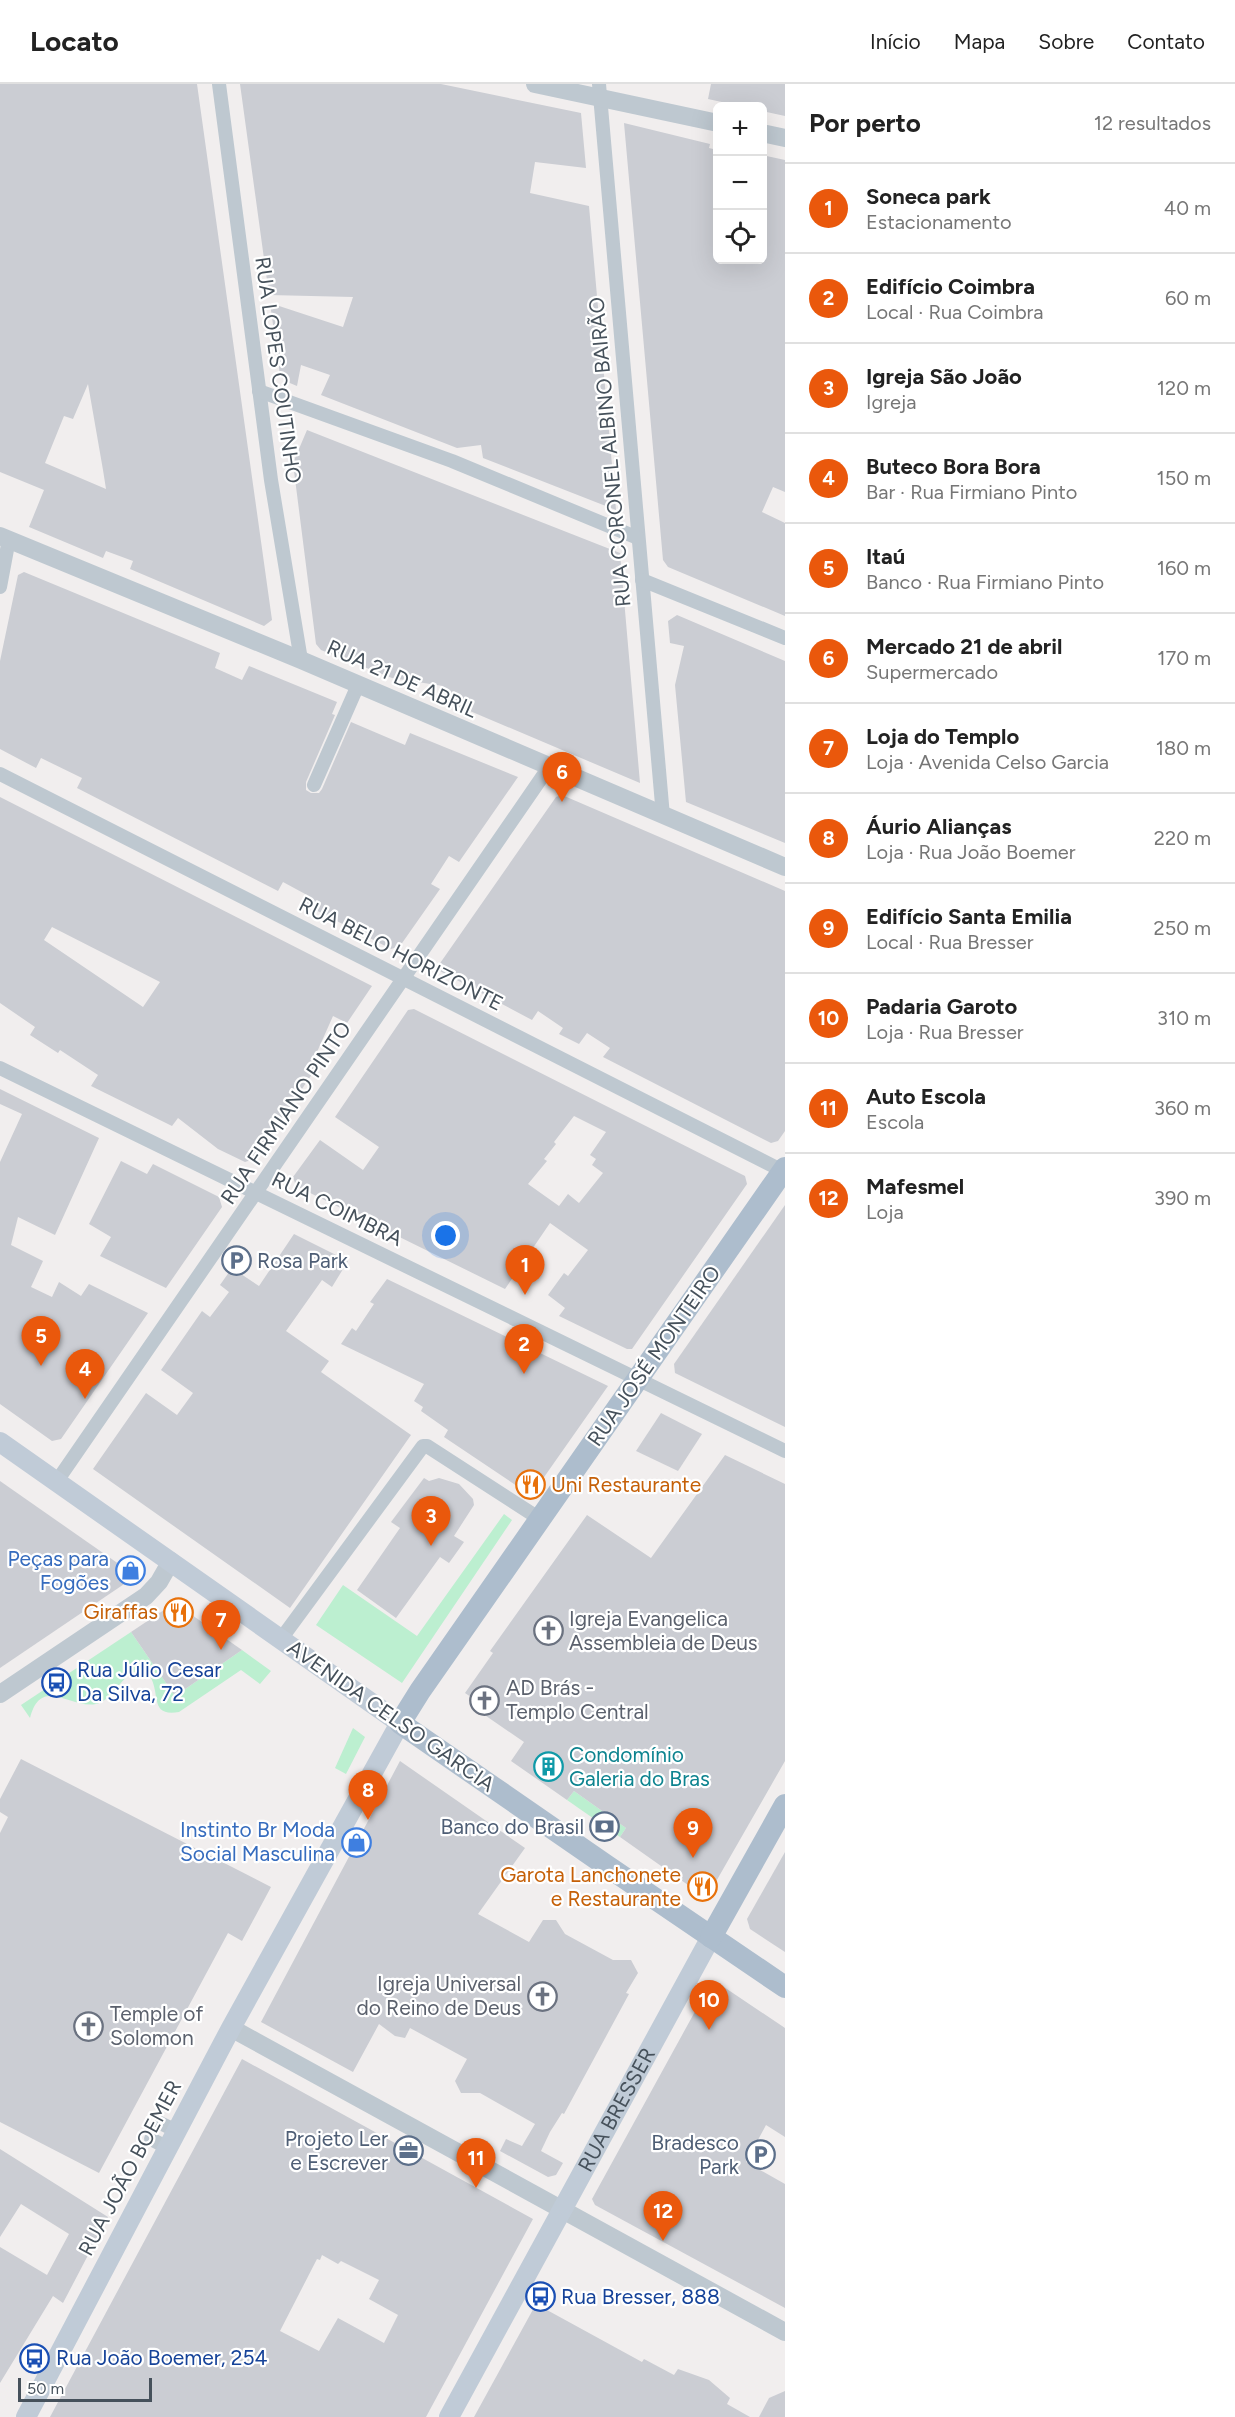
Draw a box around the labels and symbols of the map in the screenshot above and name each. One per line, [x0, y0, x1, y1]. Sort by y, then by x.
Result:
street label: RUA LOPES COUTINHO [250, 255, 307, 485]
street label: RUA CORONEL ALBINO BAIRÃO [584, 296, 636, 608]
street label: RUA 21 DE ABRIL [323, 634, 481, 723]
pin: 6 [542, 752, 582, 802]
street label: RUA BELO HORIZONTE [295, 891, 507, 1016]
street label: RUA FIRMIANO PINTO [215, 1017, 356, 1209]
street label: RUA COIMBRA [268, 1166, 407, 1251]
your location [431, 1221, 460, 1250]
parking icon: Rosa Park [220, 1245, 252, 1277]
pin: 1 [506, 1246, 544, 1295]
place label: Rosa Park [257, 1248, 349, 1273]
street label: RUA JOSÉ MONTEIRO [582, 1261, 725, 1451]
pin: 5 [22, 1316, 60, 1366]
pin: 2 [504, 1324, 544, 1374]
pin: 4 [66, 1350, 104, 1399]
restaurant icon: Uni Restaurante [514, 1469, 546, 1501]
place label: Uni Restaurante [551, 1472, 701, 1497]
pin: 3 [412, 1496, 450, 1546]
place label: Peças para Fogões [8, 1546, 109, 1595]
shop icon: Peças para Fogões [114, 1555, 146, 1587]
restaurant icon: Giraffas [163, 1596, 195, 1628]
place label: Giraffas [83, 1599, 158, 1624]
pin: 7 [202, 1600, 240, 1650]
place label: Igreja Evangelica Assembleia de Deus [569, 1606, 758, 1655]
church icon: Igreja Evangelica Assembleia de Deus [532, 1615, 564, 1647]
street label: AVENIDA CELSO GARCIA [283, 1634, 500, 1797]
place label: Rua Júlio Cesar Da Silva, 72 [77, 1657, 221, 1706]
bus stop icon: Rua Júlio Cesar Da Silva, 72 [40, 1666, 72, 1698]
place label: AD Brás - Templo Central [506, 1675, 649, 1724]
church icon: AD Brás - Templo Central [469, 1684, 501, 1716]
place label: Condomínio Galeria do Bras [569, 1742, 710, 1791]
building icon: Condomínio Galeria do Bras [532, 1751, 564, 1783]
pin: 8 [348, 1770, 388, 1820]
pin: 9 [674, 1808, 712, 1858]
bank icon: Banco do Brasil [589, 1811, 621, 1843]
place label: Banco do Brasil [440, 1814, 584, 1839]
place label: Instinto Br Moda Social Masculina [180, 1817, 335, 1866]
shop icon: Instinto Br Moda Social Masculina [340, 1826, 372, 1858]
place label: Garota Lanchonete e Restaurante [500, 1862, 681, 1911]
restaurant icon: Garota Lanchonete e Restaurante [686, 1871, 718, 1903]
place label: Igreja Universal do Reino de Deus [356, 1971, 521, 2020]
church icon: Igreja Universal do Reino de Deus [526, 1980, 558, 2012]
pin: 10 [690, 1980, 728, 2030]
place label: Temple of Solomon [110, 2001, 203, 2050]
church icon: Temple of Solomon [73, 2010, 105, 2042]
street label: RUA BRESSER [572, 2043, 660, 2176]
street label: RUA JOÃO BOEMER [73, 2076, 186, 2260]
place label: Projeto Ler e Escrever [285, 2126, 388, 2175]
place label: Bradesco Park [651, 2130, 740, 2179]
office icon: Projeto Ler e Escrever [393, 2135, 425, 2167]
pin: 11 [456, 2138, 496, 2188]
parking icon: Bradesco Park [744, 2139, 776, 2171]
pin: 12 [644, 2192, 682, 2241]
bus stop icon: Rua Bresser, 888 [524, 2281, 556, 2313]
place label: Rua Bresser, 888 [561, 2284, 720, 2309]
bus stop icon: Rua João Boemer, 254 [19, 2342, 51, 2374]
place label: Rua João Boemer, 254 [56, 2345, 268, 2370]
scale bar [18, 2375, 152, 2402]

